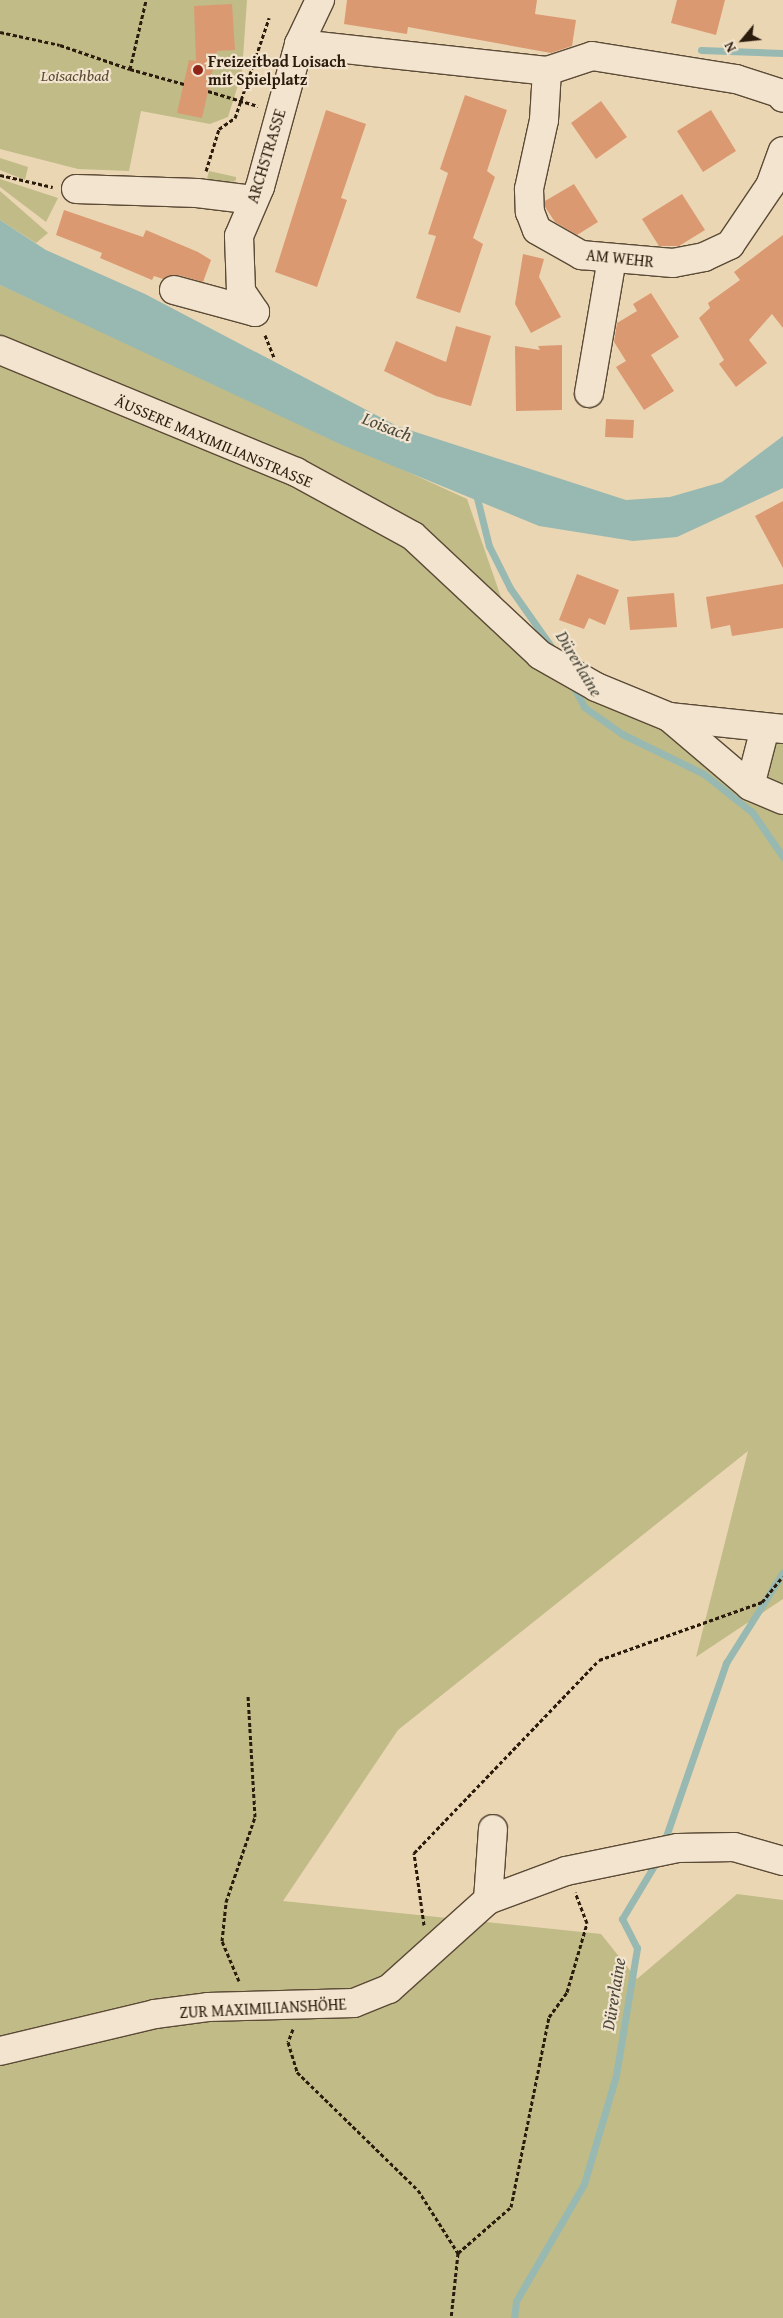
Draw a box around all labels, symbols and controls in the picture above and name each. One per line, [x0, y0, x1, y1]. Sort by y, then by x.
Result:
north arrow [718, 15, 768, 65]
text: N [719, 38, 741, 56]
place label: Freizeitbad Loisach mit Spielplatz [208, 51, 346, 89]
marker: Freizeitbad Loisach mit Spielplatz [192, 64, 204, 76]
park label: Loisachbad [41, 65, 109, 85]
street label: ARCHSTRASSE [243, 107, 289, 205]
street label: AM WEHR [585, 245, 655, 271]
street label: ÄUSSERE MAXIMILIANSTRASSE [112, 391, 316, 491]
water label: Loisach [359, 408, 415, 446]
water label: Dürerlaine [551, 627, 607, 701]
water label: Dürerlaine [598, 1956, 630, 2032]
street label: ZUR MAXIMILIANSHÖHE [179, 1994, 347, 2022]

